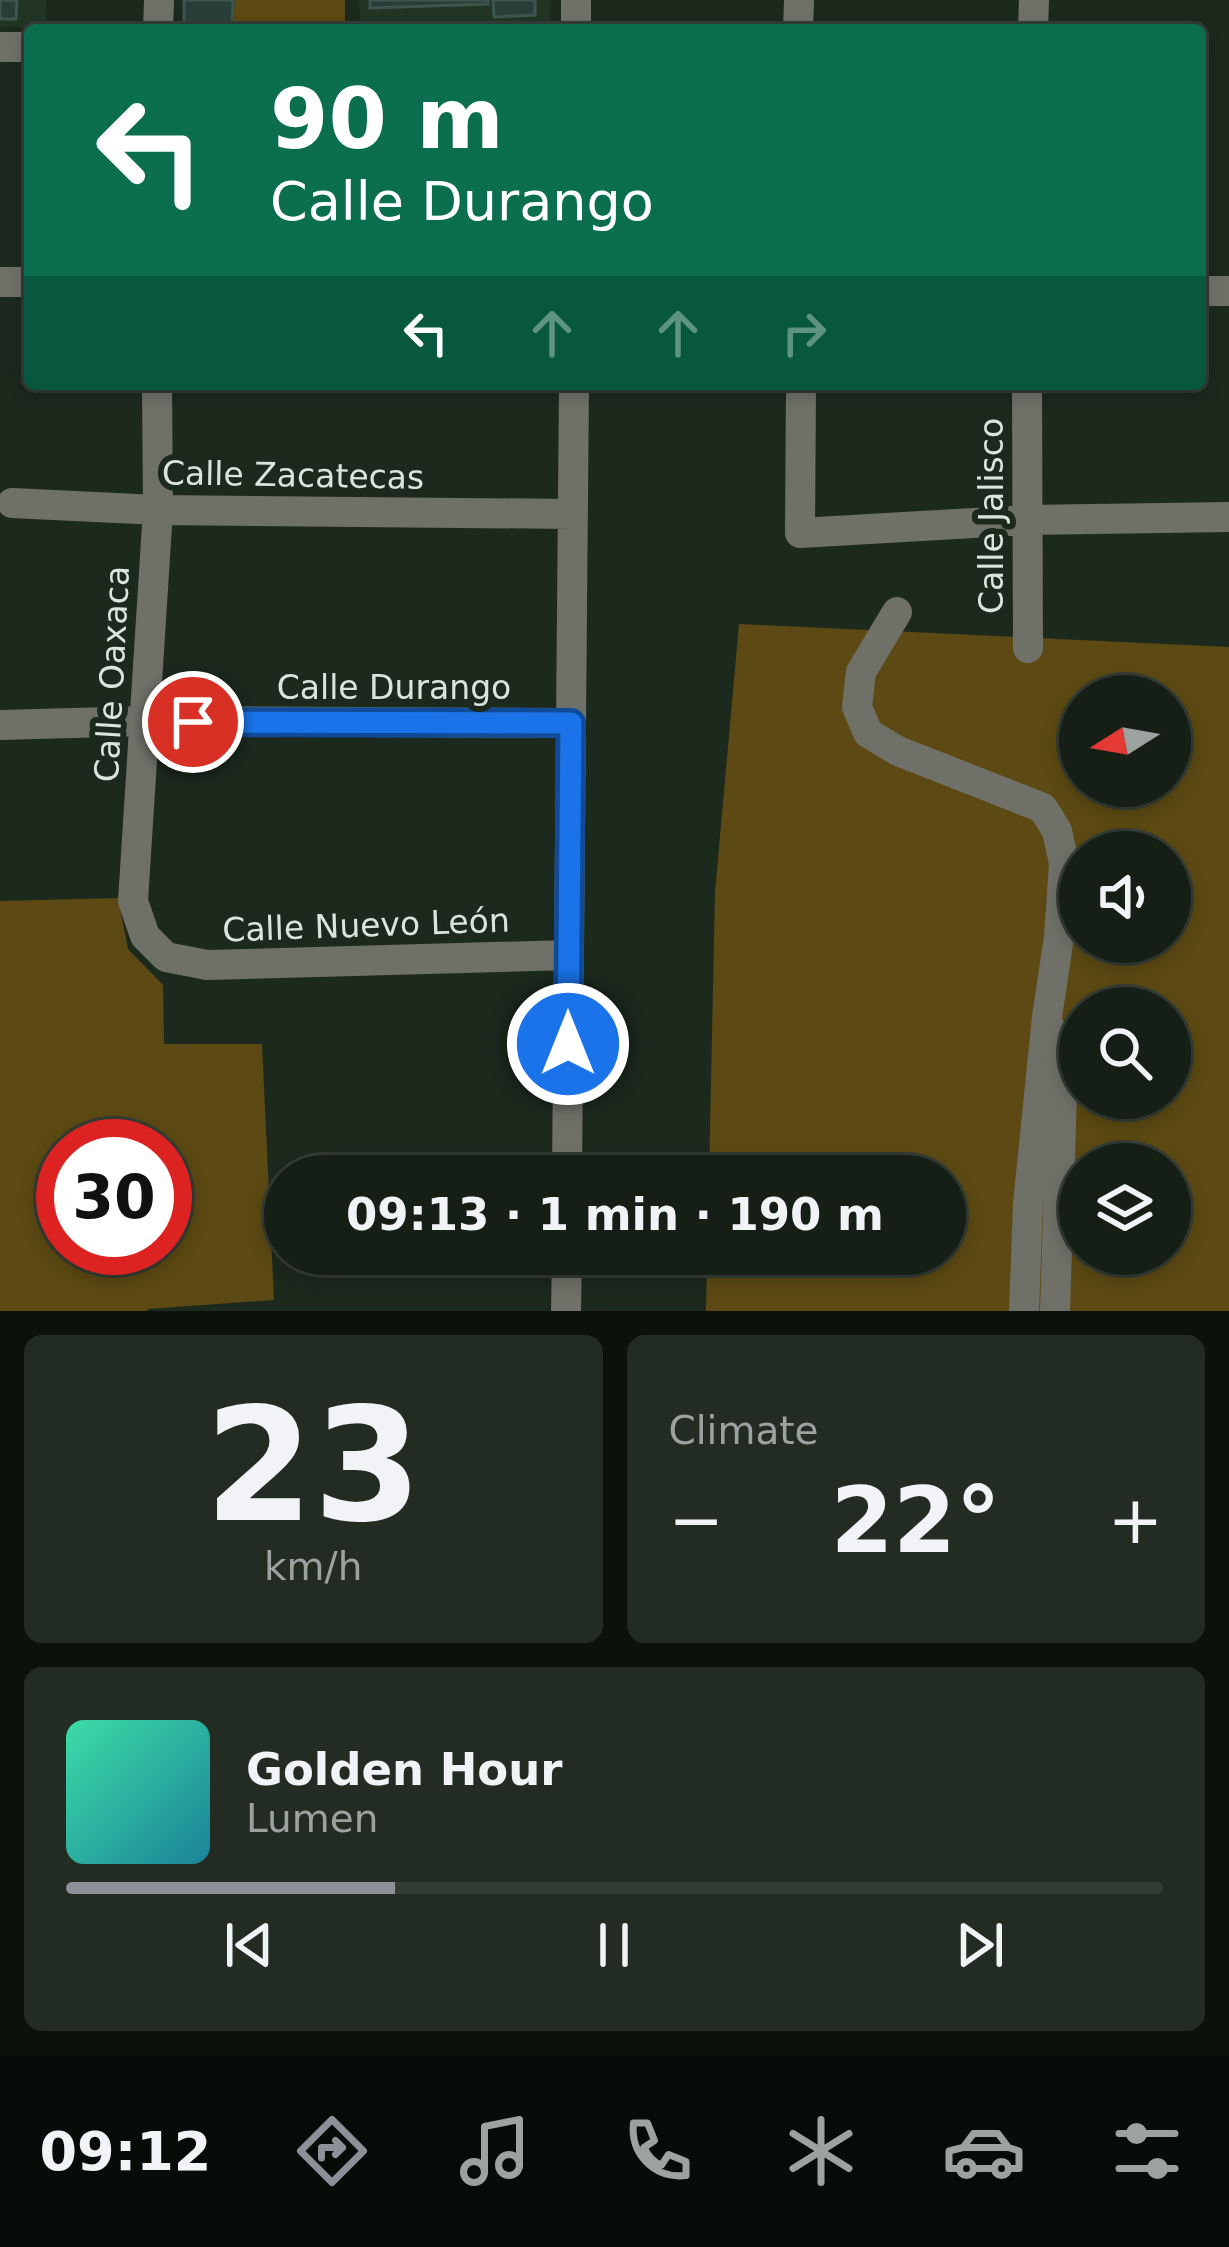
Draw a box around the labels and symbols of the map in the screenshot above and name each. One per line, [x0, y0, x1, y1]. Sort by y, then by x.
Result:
street label: Calle Jalisco [972, 418, 1011, 614]
street label: Calle Zacatecas [161, 453, 425, 497]
street label: Calle Oaxaca [87, 565, 137, 783]
street label: Calle Durango [277, 668, 511, 707]
pin [142, 671, 244, 773]
north arrow [1059, 675, 1191, 807]
street label: Calle Nuevo León [222, 900, 510, 950]
position arrow [505, 981, 631, 1107]
speed limit sign: 30 [36, 1119, 192, 1275]

